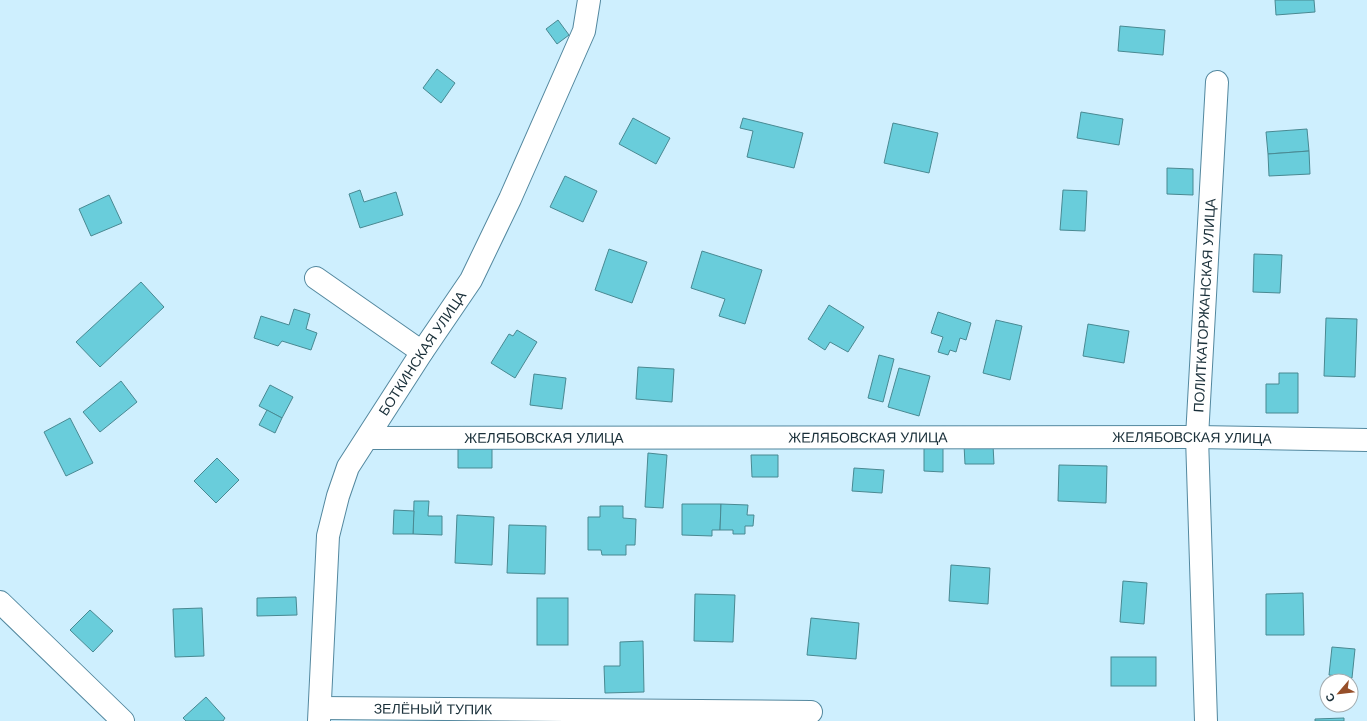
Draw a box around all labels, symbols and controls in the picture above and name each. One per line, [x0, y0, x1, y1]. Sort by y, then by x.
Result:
street label: ПОЛИТКАТОРЖАНСКАЯ УЛИЦА [1190, 197, 1218, 413]
street label: БОТКИНСКАЯ УЛИЦА [375, 287, 470, 418]
street label: ЖЕЛЯБОВСКАЯ УЛИЦА [788, 429, 948, 445]
street label: ЖЕЛЯБОВСКАЯ УЛИЦА [1112, 429, 1272, 446]
street label: ЖЕЛЯБОВСКАЯ УЛИЦА [464, 430, 624, 446]
north arrow [1319, 673, 1359, 713]
text: С [1323, 691, 1337, 704]
street label: ЗЕЛЁНЫЙ ТУПИК [374, 700, 493, 717]

